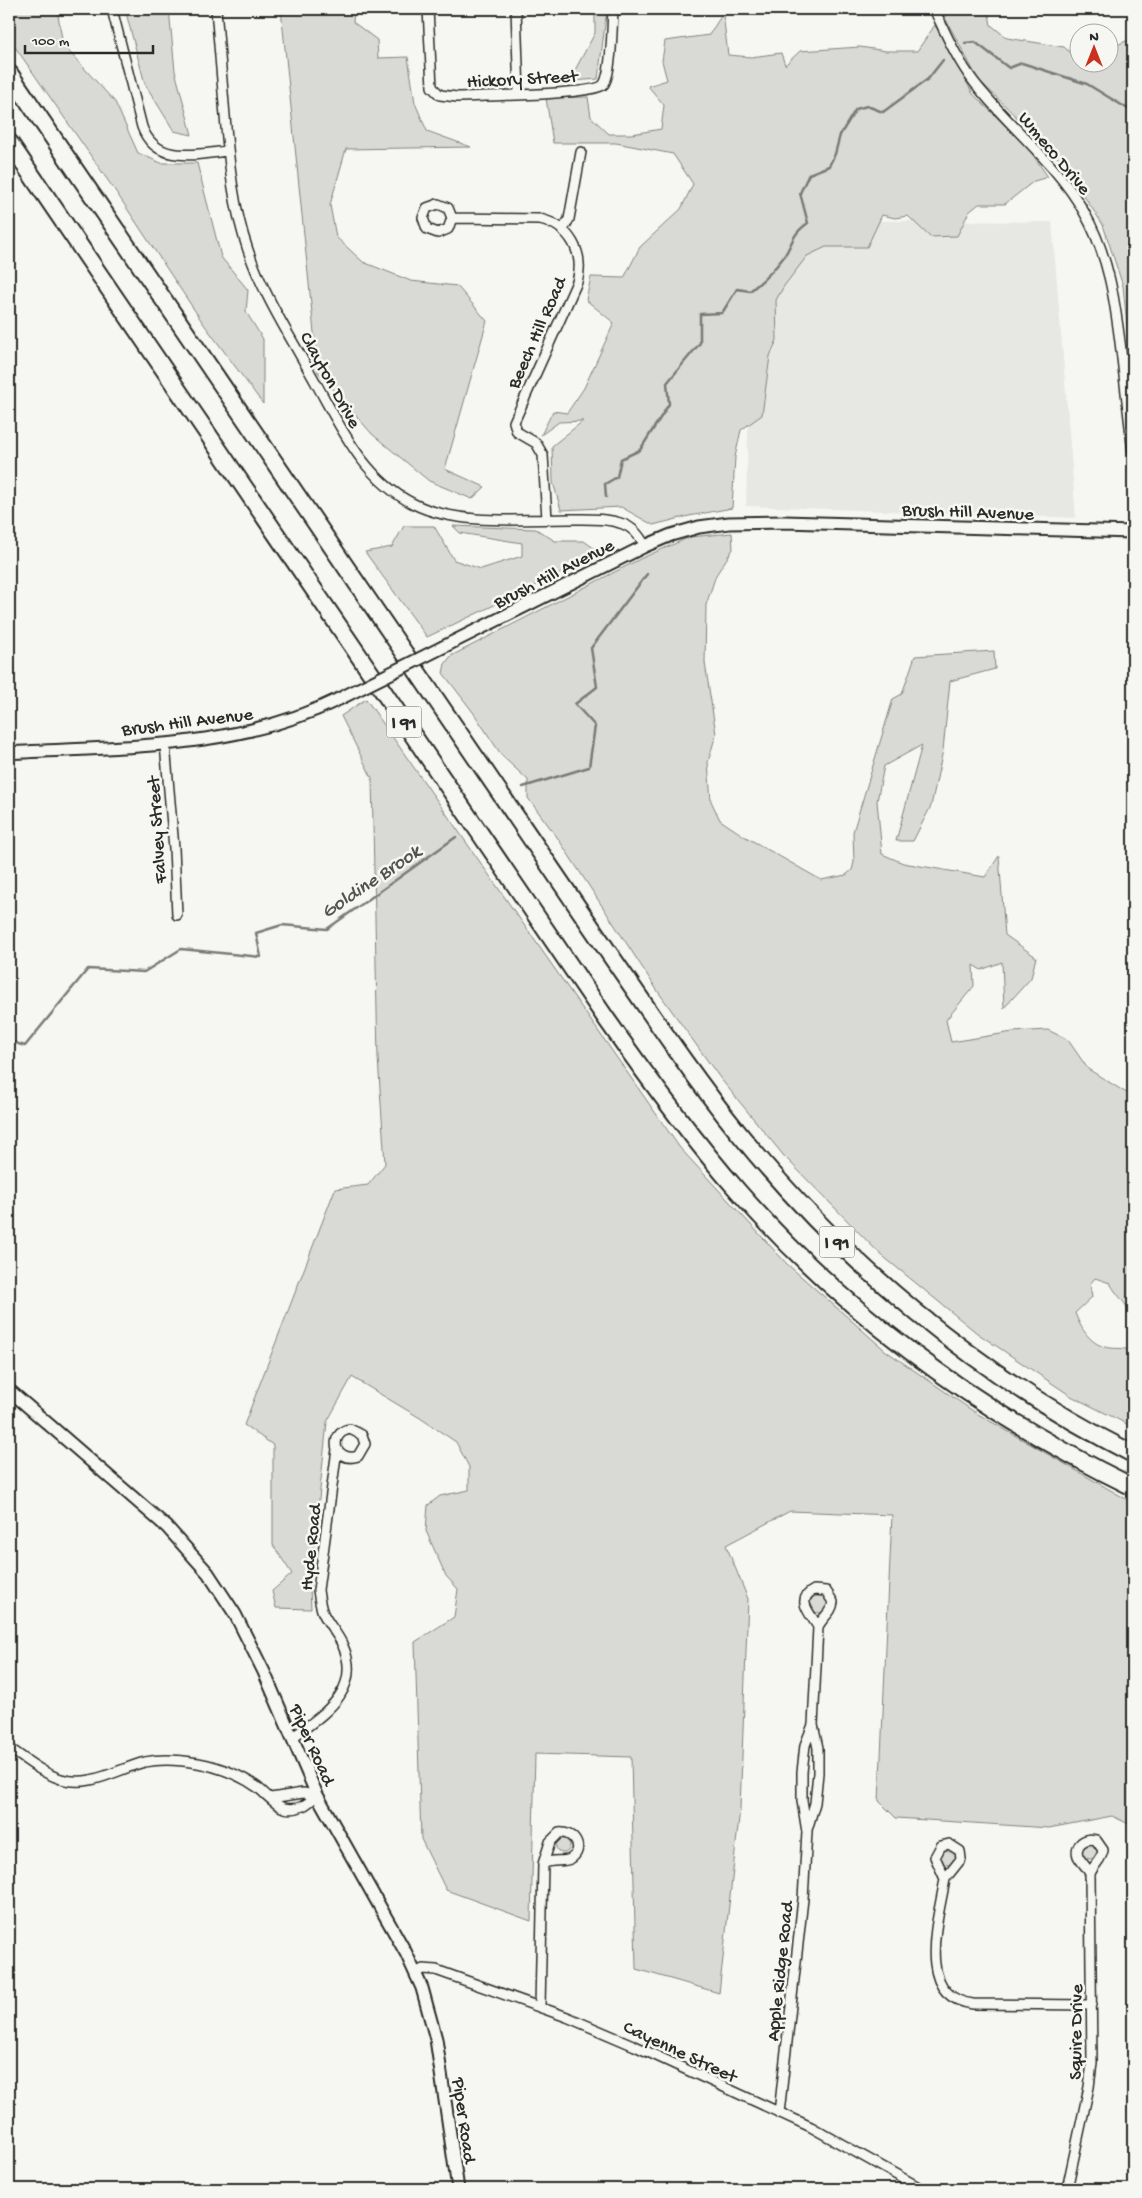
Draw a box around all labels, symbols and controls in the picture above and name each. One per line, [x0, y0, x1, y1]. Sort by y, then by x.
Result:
scale bar [25, 22, 152, 54]
north arrow [1070, 22, 1120, 72]
text: N [1089, 29, 1099, 46]
text: 100 m [31, 33, 70, 51]
street label: Hickory Street [466, 66, 580, 95]
street label: Wmeco Drive [1012, 108, 1095, 201]
street label: Beech Hill Road [503, 272, 574, 394]
street label: Clayton Drive [293, 328, 365, 433]
street label: Brush Hill Avenue [901, 500, 1034, 527]
street label: Brush Hill Avenue [490, 535, 619, 616]
street label: Brush Hill Avenue [120, 704, 255, 743]
road number: I 91 [386, 706, 422, 738]
street label: Falvey Street [143, 773, 174, 885]
water label: Goldine Brook [318, 840, 428, 925]
road number: I 91 [820, 1226, 854, 1258]
street label: Hyde Road [296, 1501, 329, 1592]
street label: Piper Road [282, 1700, 340, 1791]
street label: Apple Ridge Road [763, 1899, 800, 2042]
street label: Squire Drive [1065, 1984, 1090, 2080]
street label: Cayenne Street [619, 2017, 742, 2091]
street label: Piper Road [445, 2075, 480, 2167]

